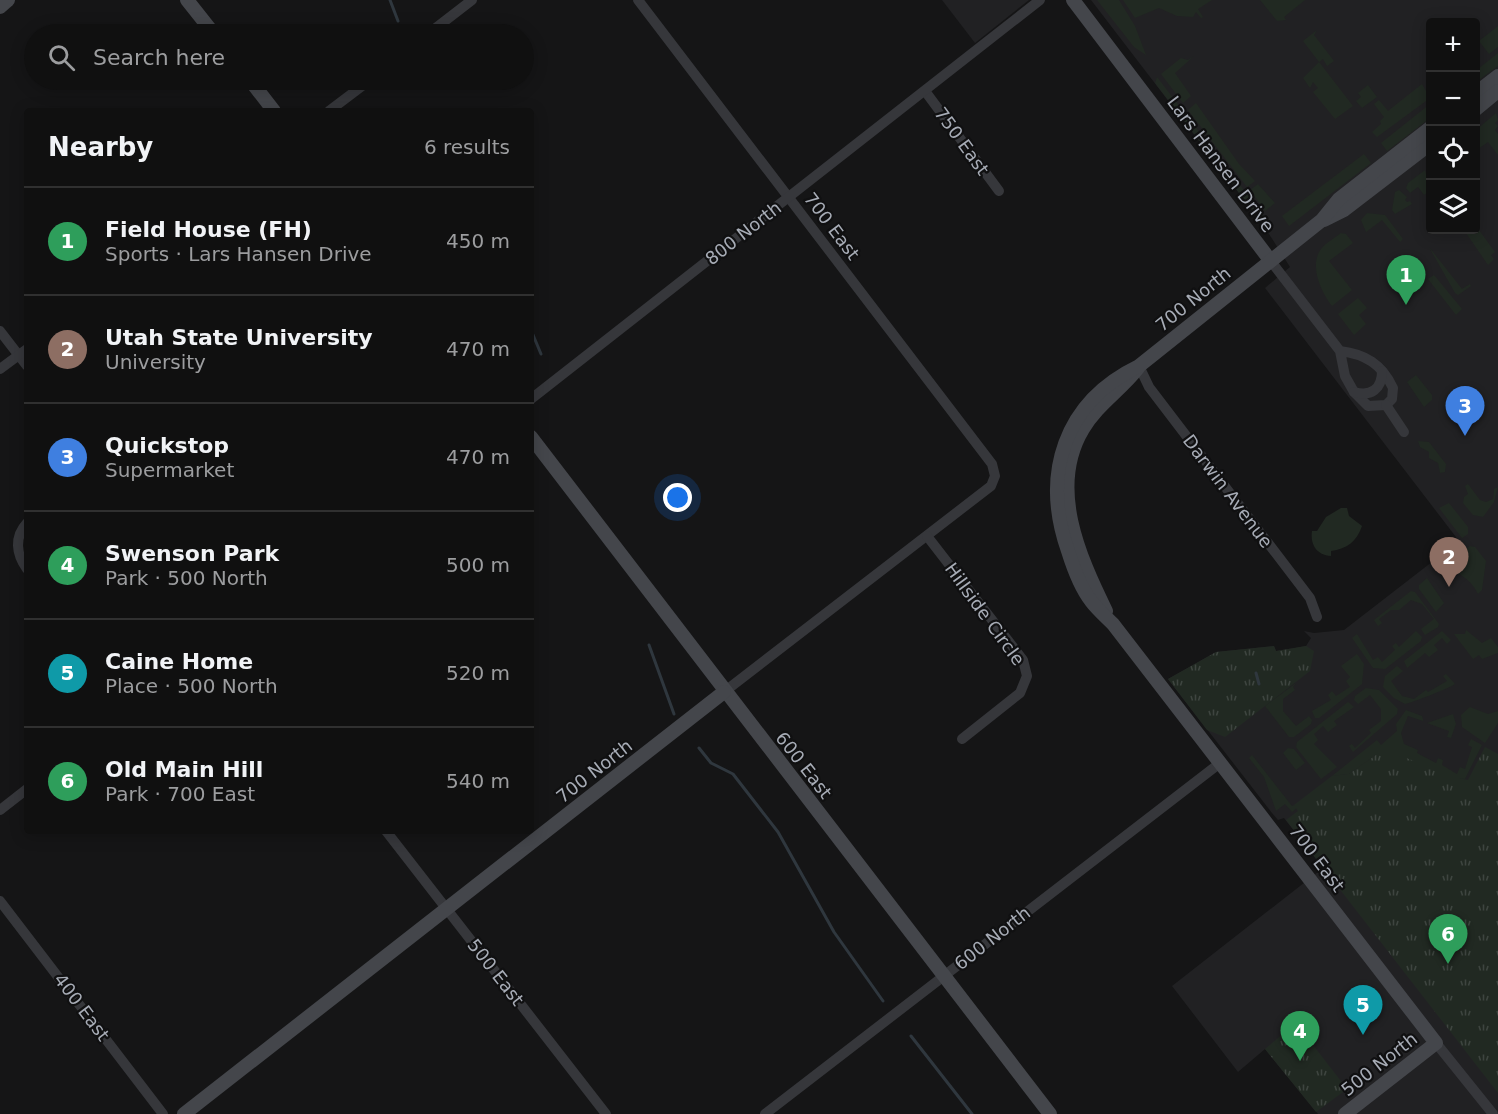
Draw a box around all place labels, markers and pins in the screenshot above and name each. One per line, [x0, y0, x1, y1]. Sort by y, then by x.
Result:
pin: 1 [1386, 256, 1426, 305]
pin: 3 [1446, 386, 1484, 436]
pin: 2 [1430, 538, 1468, 587]
pin: 6 [1428, 914, 1468, 964]
pin: 5 [1344, 986, 1382, 1035]
pin: 4 [1280, 1012, 1320, 1061]

